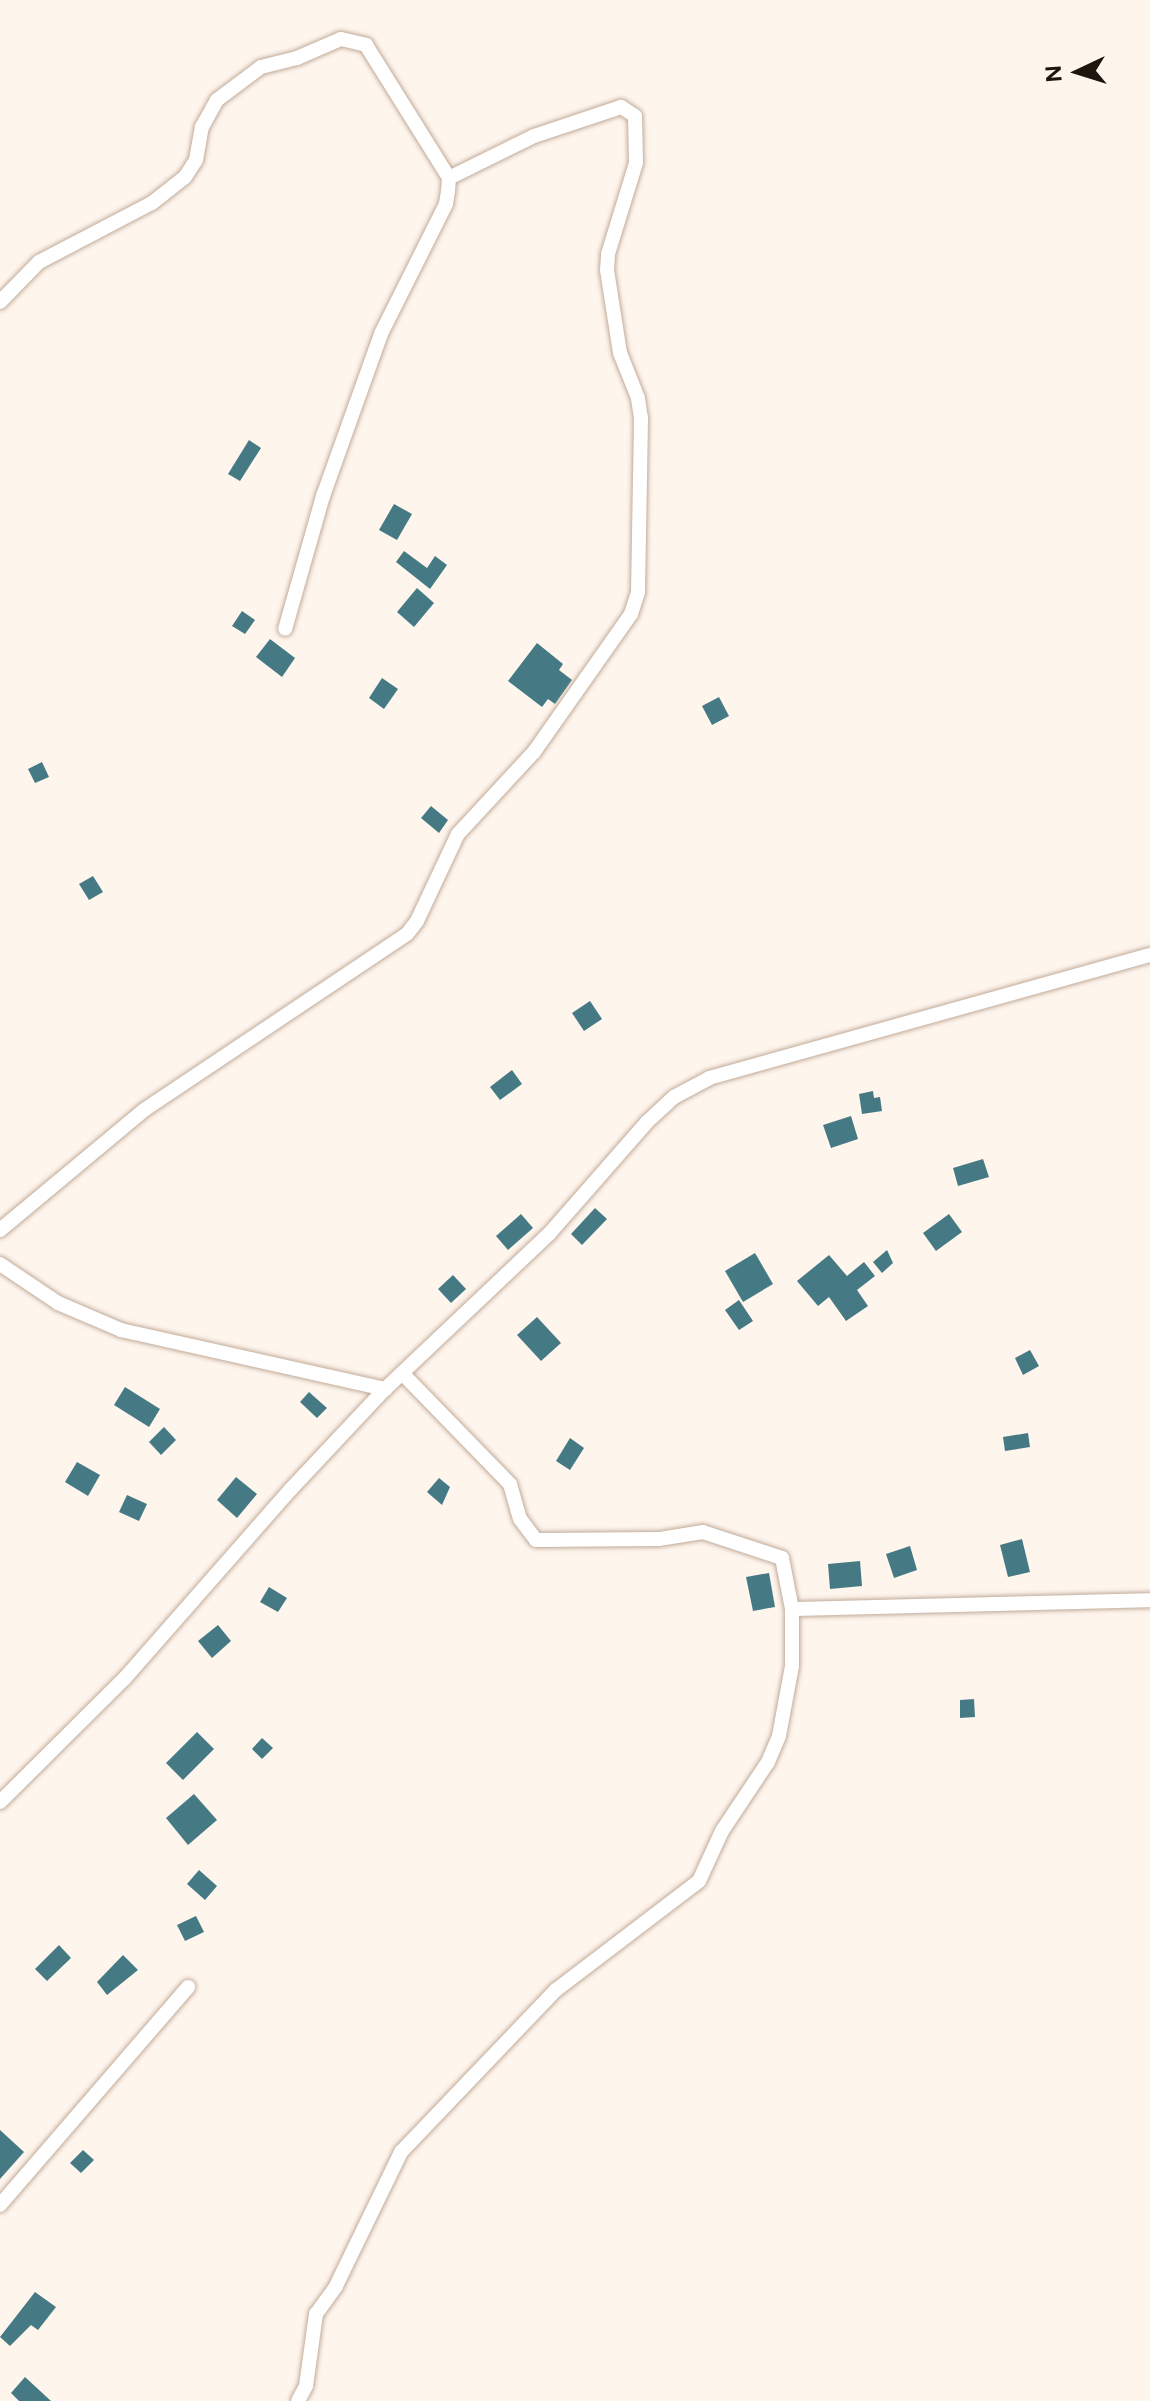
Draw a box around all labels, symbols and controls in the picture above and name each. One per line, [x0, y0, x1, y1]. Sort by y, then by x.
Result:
north arrow [1038, 32, 1118, 112]
text: N [1039, 64, 1068, 83]

